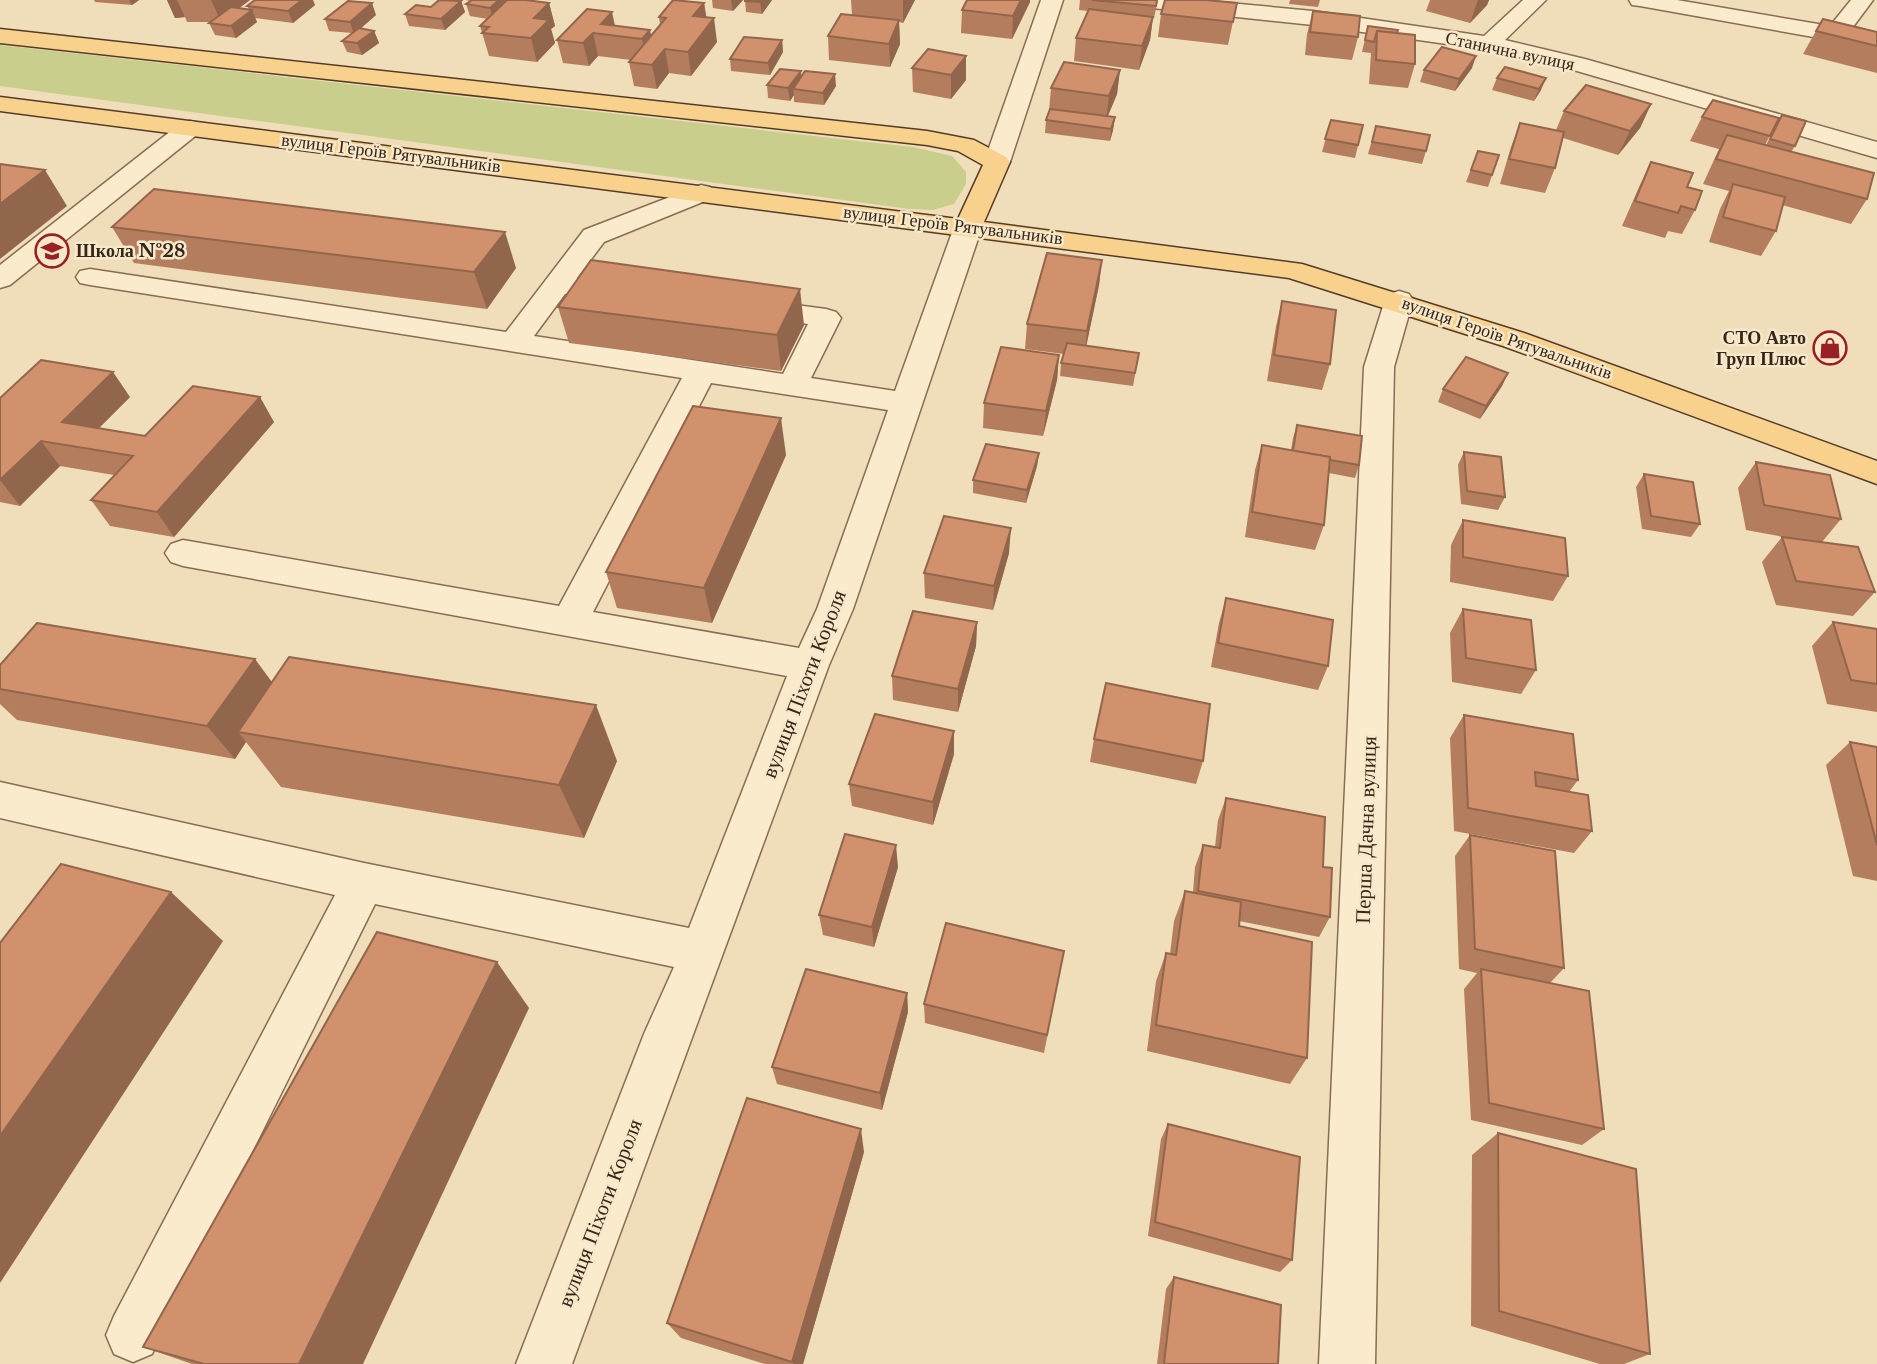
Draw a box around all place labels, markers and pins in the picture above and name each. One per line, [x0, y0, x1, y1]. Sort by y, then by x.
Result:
school or university icon: Школа №28 [33, 232, 71, 270]
place label: Школа №28 [76, 240, 186, 262]
place label: СТО Авто Груп Плюс [1716, 327, 1806, 370]
shop icon: СТО Авто Груп Плюс [1811, 329, 1849, 367]

